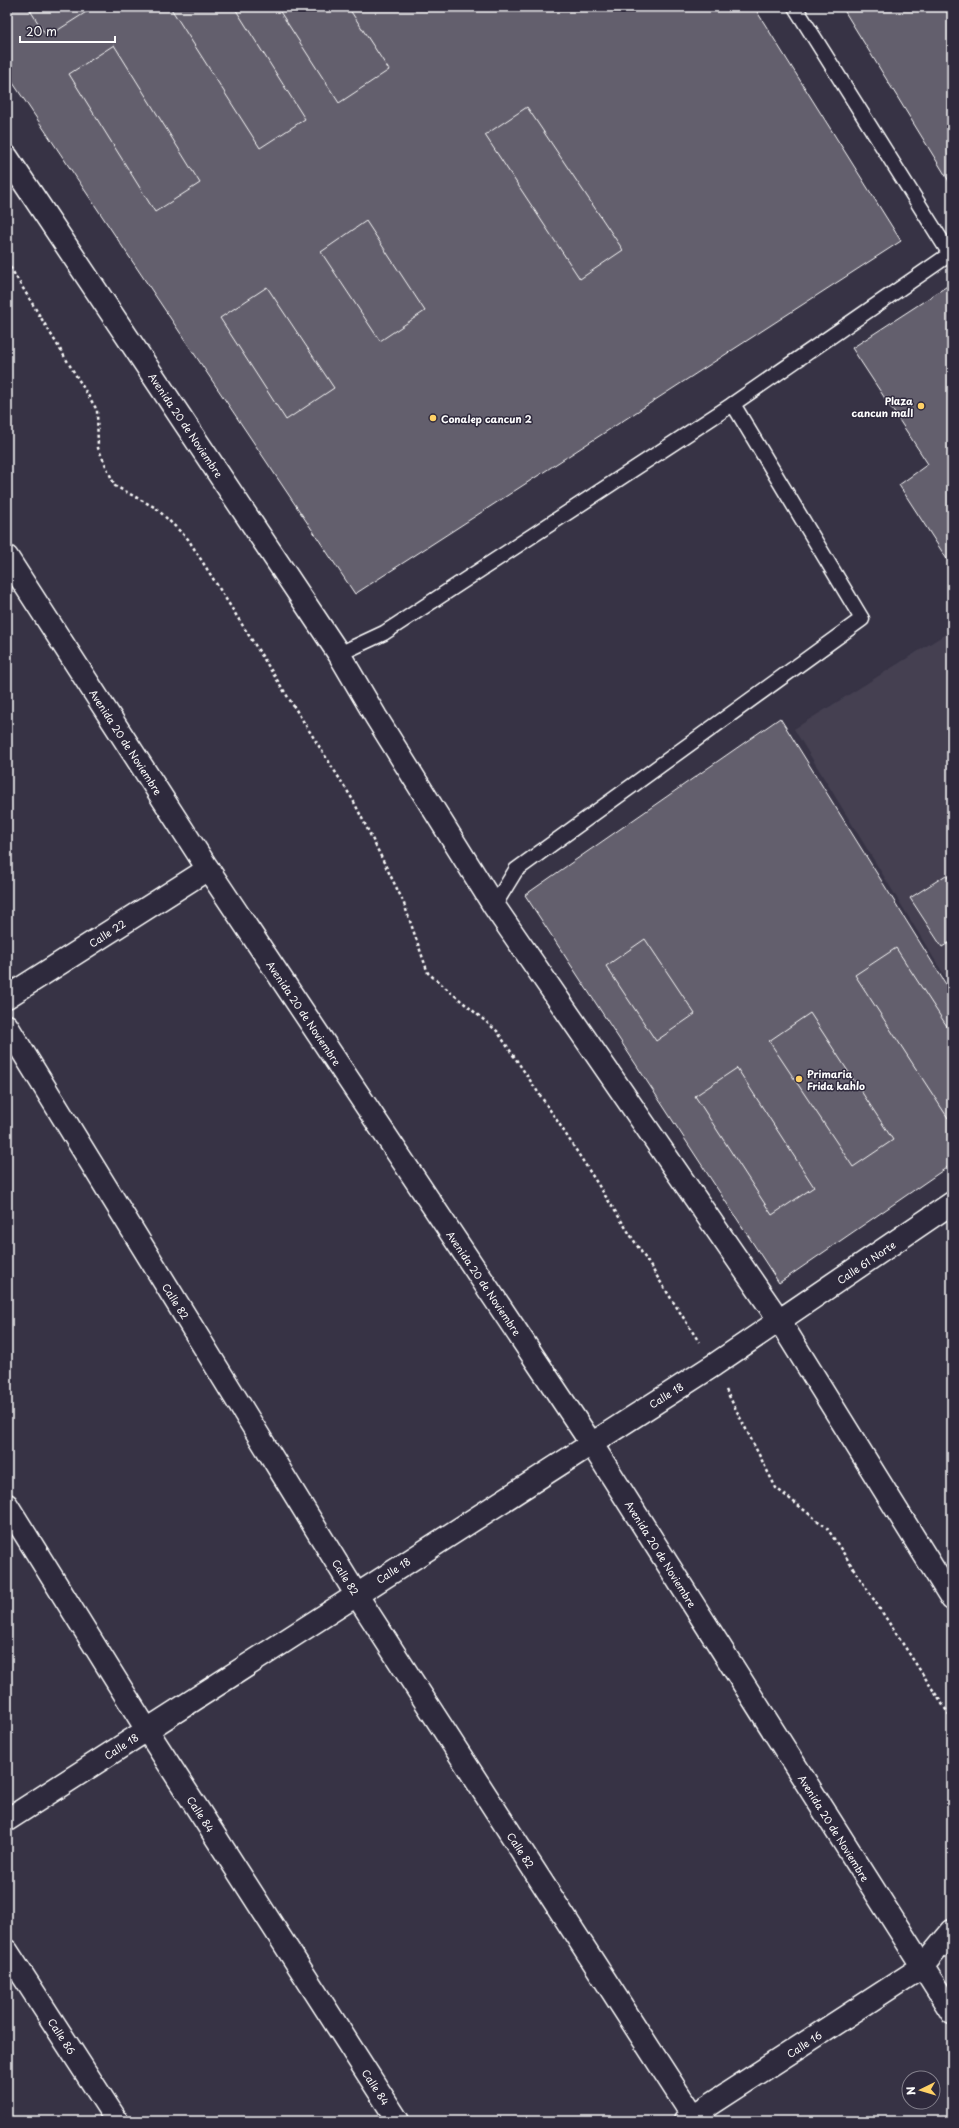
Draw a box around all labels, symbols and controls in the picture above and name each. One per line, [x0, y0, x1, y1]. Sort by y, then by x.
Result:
scale bar [20, 18, 115, 44]
text: 20 m [26, 22, 57, 40]
street label: Avenida 20 de Noviembre [145, 370, 227, 481]
place label: Plaza cancun mall [852, 393, 913, 420]
marker: Plaza cancun mall [916, 401, 926, 411]
place label: Conalep cancun 2 [441, 411, 532, 426]
marker: Conalep cancun 2 [428, 413, 438, 423]
street label: Avenida 20 de Noviembre [86, 686, 166, 798]
street label: Calle 22 [86, 916, 128, 950]
street label: Avenida 20 de Noviembre [263, 958, 345, 1069]
place label: Primaria Frida kahlo [807, 1066, 865, 1093]
marker: Primaria Frida kahlo [794, 1074, 804, 1084]
street label: Avenida 20 de Noviembre [443, 1228, 525, 1339]
street label: Calle 61 Norte [834, 1237, 898, 1287]
street label: Calle 82 [159, 1280, 193, 1322]
street label: Calle 18 [646, 1379, 686, 1411]
street label: Avenida 20 de Noviembre [622, 1498, 700, 1611]
street label: Calle 18 [373, 1553, 413, 1587]
street label: Calle 82 [329, 1556, 363, 1598]
street label: Calle 18 [101, 1729, 141, 1763]
street label: Avenida 20 de Noviembre [795, 1772, 873, 1885]
street label: Calle 84 [184, 1793, 218, 1835]
street label: Calle 82 [504, 1829, 538, 1871]
street label: Calle 86 [45, 2015, 79, 2057]
street label: Calle 16 [784, 2027, 824, 2061]
street label: Calle 84 [359, 2066, 393, 2108]
north arrow [901, 2070, 941, 2110]
text: N [902, 2086, 919, 2096]

